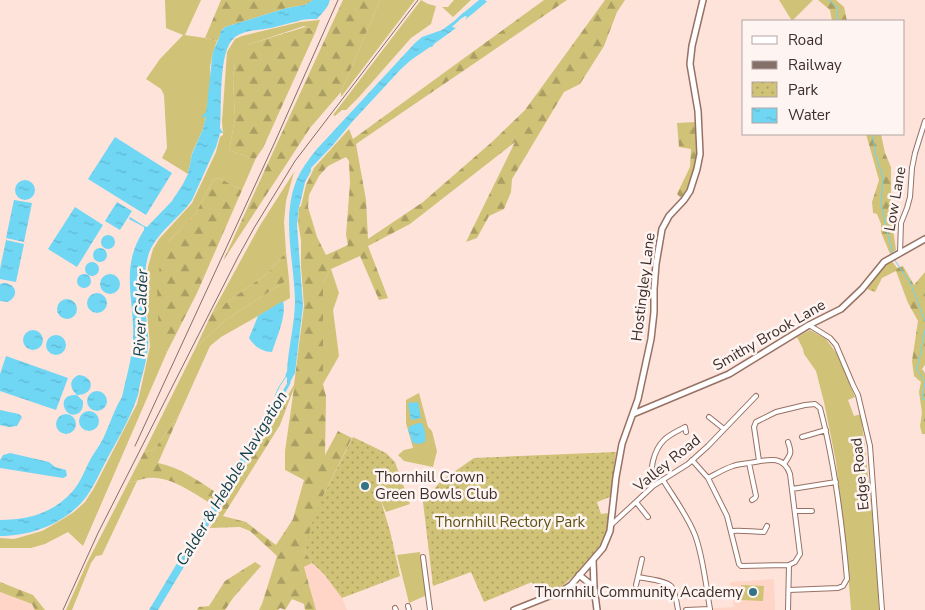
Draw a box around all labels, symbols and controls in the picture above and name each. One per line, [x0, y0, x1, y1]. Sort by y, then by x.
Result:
legend [742, 20, 905, 135]
text: Road [788, 30, 823, 50]
text: Railway [788, 55, 842, 75]
text: Park [788, 80, 818, 100]
text: Water [788, 105, 831, 125]
street label: Low Lane [879, 165, 911, 233]
street label: Hostingley Lane [626, 232, 660, 342]
water label: River Calder [128, 267, 154, 357]
street label: Smithy Brook Lane [709, 295, 829, 375]
water label: Calder & Hebble Navigation [171, 387, 293, 570]
street label: Valley Road [629, 430, 705, 497]
street label: Edge Road [846, 437, 874, 511]
place label: Thornhill Crown Green Bowls Club [375, 467, 498, 504]
marker: Thornhill Crown Green Bowls Club [359, 480, 371, 492]
park label: Thornhill Rectory Park [435, 512, 586, 532]
place label: Thornhill Community Academy [535, 582, 743, 602]
marker: Thornhill Community Academy [747, 586, 759, 598]

